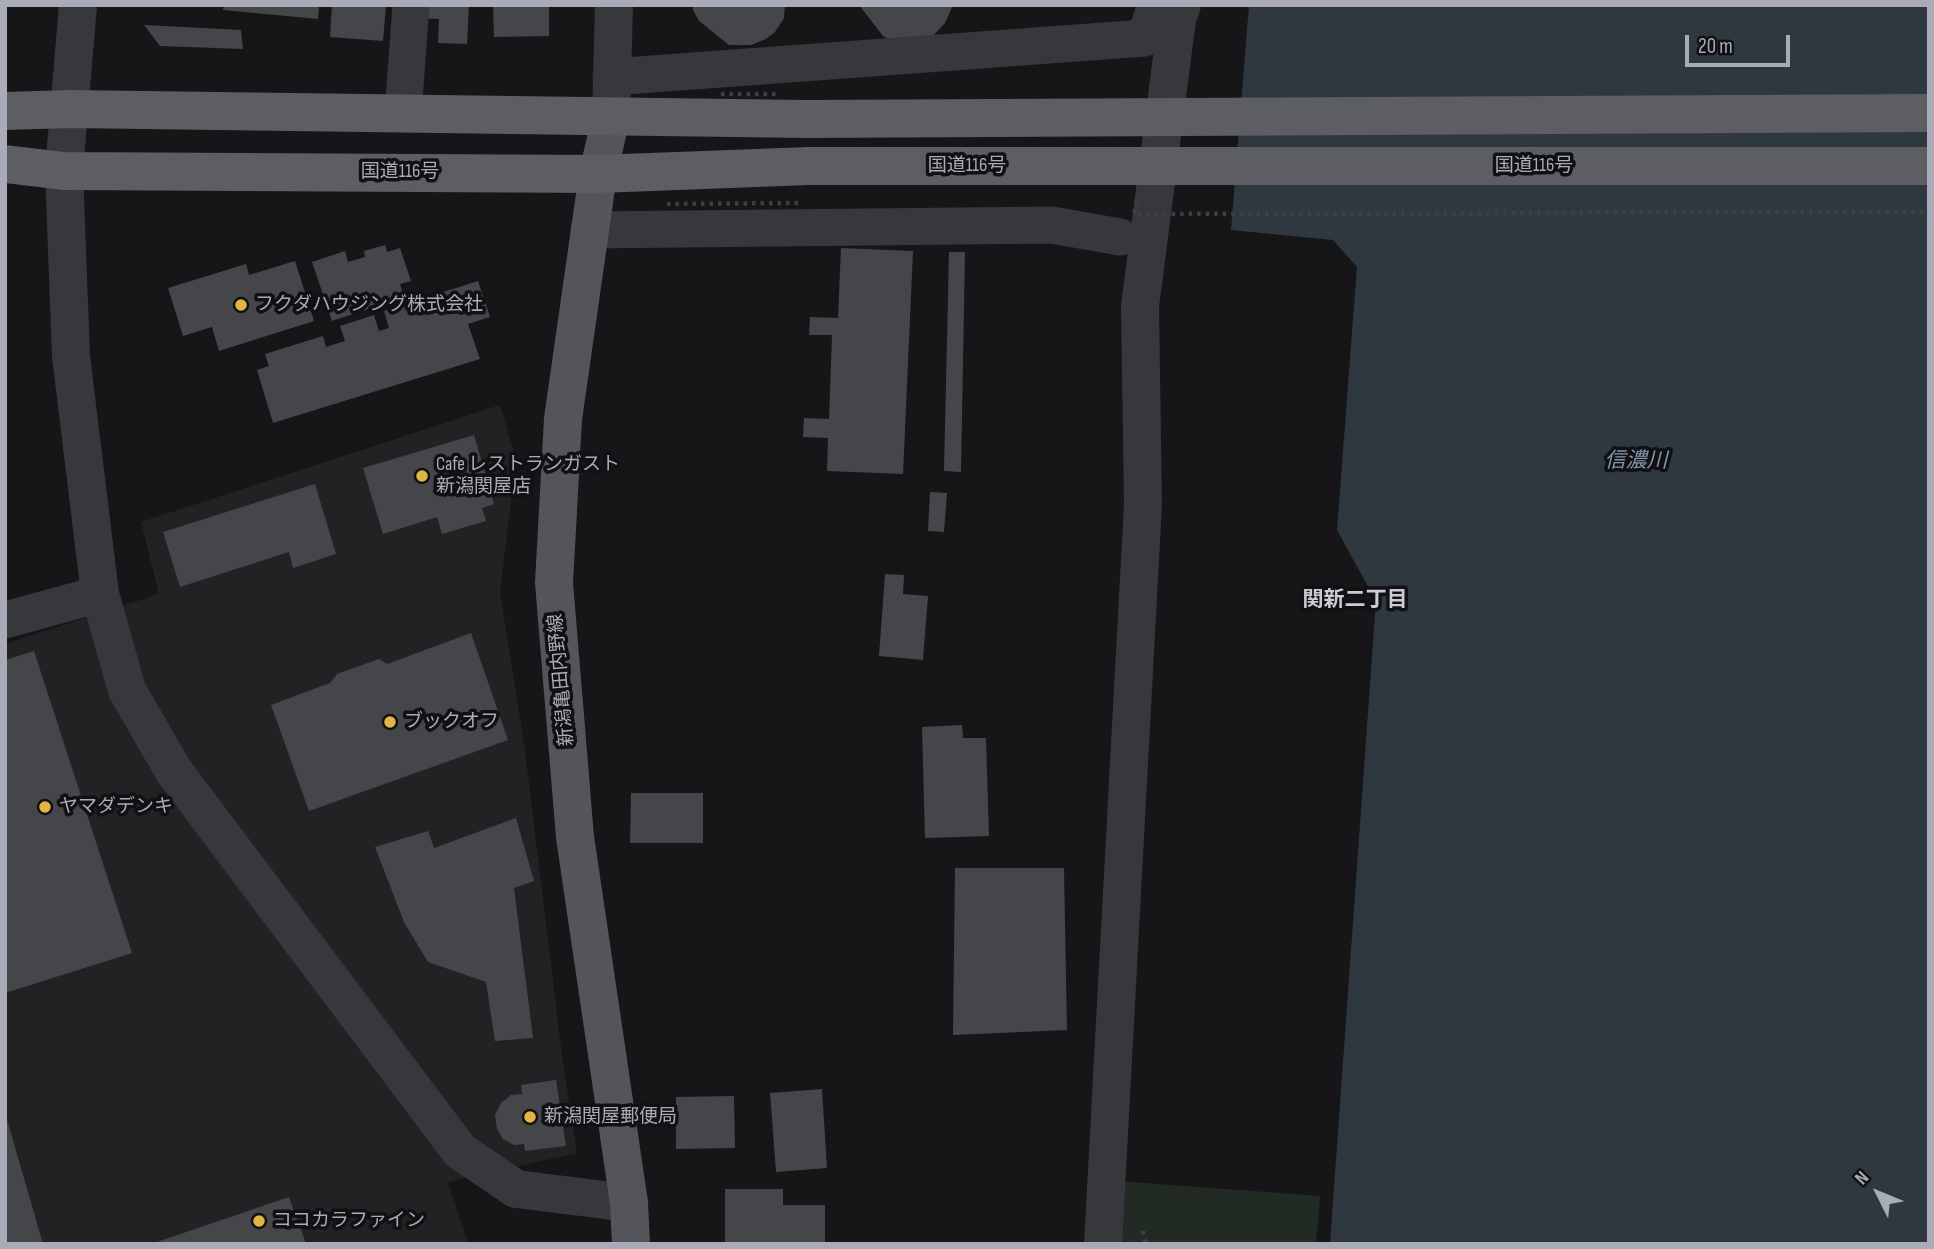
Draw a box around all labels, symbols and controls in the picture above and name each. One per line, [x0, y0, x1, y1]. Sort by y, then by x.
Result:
scale bar [1689, 21, 1794, 65]
text: 20 m [1698, 34, 1733, 59]
street label: 国道116号 [928, 155, 1006, 177]
street label: 国道116号 [1495, 155, 1573, 177]
street label: 国道116号 [361, 161, 439, 183]
place label: フクダハウジング株式会社 [255, 294, 483, 316]
marker: フクダハウジング株式会社 [233, 297, 249, 313]
water label: 信濃川 [1605, 449, 1667, 475]
place label: Cafe レストランガスト 新潟関屋店 [436, 454, 620, 498]
marker: Cafe レストランガスト 新潟関屋店 [414, 468, 430, 484]
district label: 関新二丁目 [1303, 588, 1407, 614]
street label: 新潟亀田内野線 [545, 613, 579, 747]
place label: ブックオフ [404, 711, 499, 733]
marker: ブックオフ [382, 714, 398, 730]
place label: ヤマダデンキ [59, 796, 173, 818]
marker: ヤマダデンキ [37, 799, 53, 815]
place label: 新潟関屋郵便局 [544, 1106, 677, 1128]
marker: 新潟関屋郵便局 [522, 1109, 538, 1125]
north arrow [1843, 1158, 1913, 1228]
text: N [1850, 1167, 1874, 1190]
place label: ココカラファイン [273, 1210, 425, 1232]
marker: ココカラファイン [251, 1213, 267, 1229]

